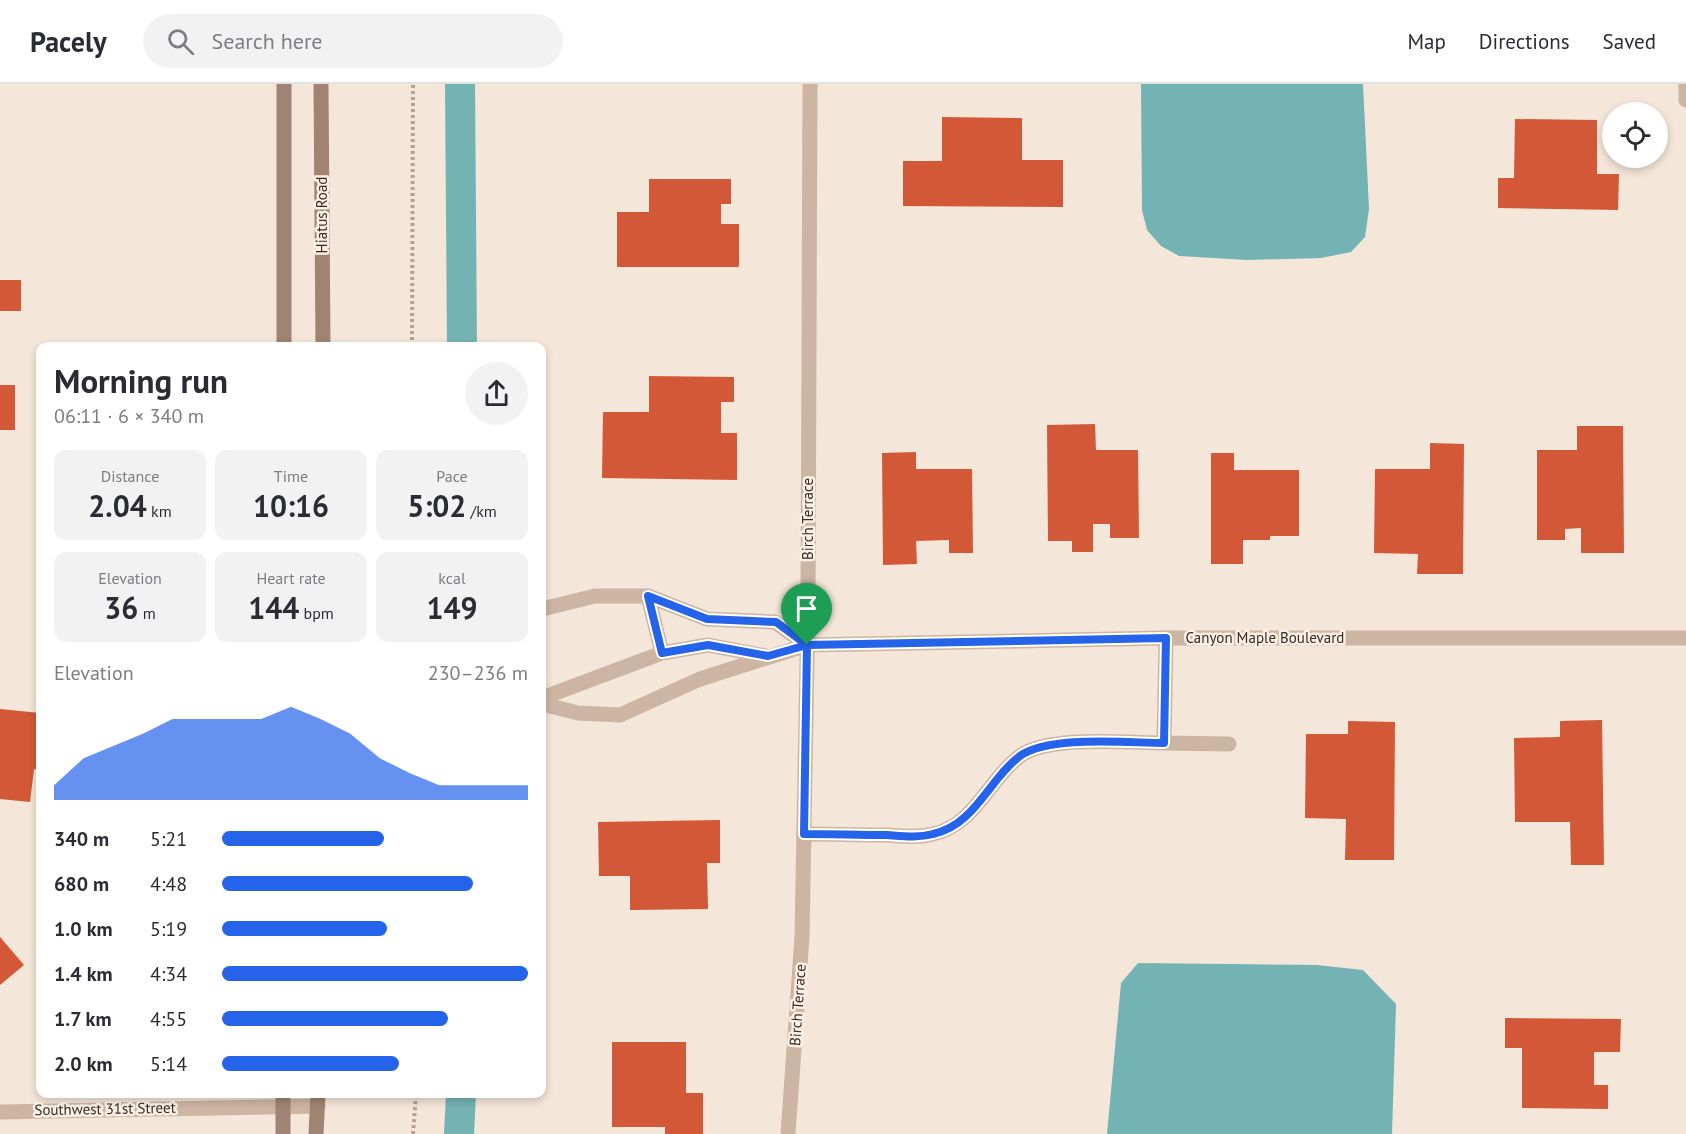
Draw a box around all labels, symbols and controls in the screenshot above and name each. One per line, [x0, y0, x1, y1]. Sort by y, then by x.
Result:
search box [143, 14, 563, 68]
text: Pacely [30, 23, 107, 60]
icon: search [164, 25, 197, 58]
text: Search here [212, 27, 323, 55]
text: Map [1407, 28, 1446, 55]
text: Directions [1479, 28, 1570, 55]
text: Saved [1603, 28, 1656, 55]
map controls [1602, 102, 1668, 168]
button: locate [1602, 102, 1668, 168]
street label: Hiatus Road [312, 177, 331, 253]
text: Morning run [54, 359, 228, 402]
button: share [465, 362, 528, 425]
text: 06:11 · 6 × 340 m [54, 403, 204, 429]
text: Distance [101, 466, 159, 486]
text: Time [274, 466, 308, 486]
text: Pace [436, 466, 468, 486]
street label: Birch Terrace [798, 478, 817, 560]
text: 2.04 [88, 486, 147, 525]
text: 10:16 [253, 486, 329, 525]
text: 5:02 [407, 486, 466, 525]
text: km [147, 501, 172, 521]
text: /km [466, 501, 497, 521]
text: Elevation [98, 568, 162, 588]
text: Heart rate [256, 568, 326, 588]
text: kcal [438, 568, 466, 588]
pin [781, 583, 832, 645]
text: 36 [104, 588, 138, 627]
text: 144 [248, 588, 299, 627]
text: 149 [426, 588, 478, 627]
icon: arrive [790, 592, 823, 625]
text: m [138, 603, 156, 623]
text: bpm [299, 603, 334, 623]
street label: Canyon Maple Boulevard [1186, 628, 1344, 647]
text: Elevation [54, 660, 134, 686]
text: 230–236 m [428, 660, 528, 686]
text: 340 m [54, 826, 109, 852]
text: 5:21 [150, 826, 187, 852]
text: 680 m [54, 871, 109, 897]
text: 4:48 [150, 871, 187, 897]
text: 1.0 km [54, 916, 113, 942]
text: 5:19 [150, 916, 187, 942]
text: 1.4 km [54, 961, 113, 987]
text: 4:34 [150, 961, 187, 987]
street label: Birch Terrace [785, 963, 810, 1047]
text: 1.7 km [54, 1006, 112, 1032]
text: 4:55 [150, 1006, 187, 1032]
text: 2.0 km [54, 1051, 113, 1077]
text: 5:14 [150, 1051, 187, 1077]
street label: Southwest 31st Street [34, 1098, 176, 1119]

